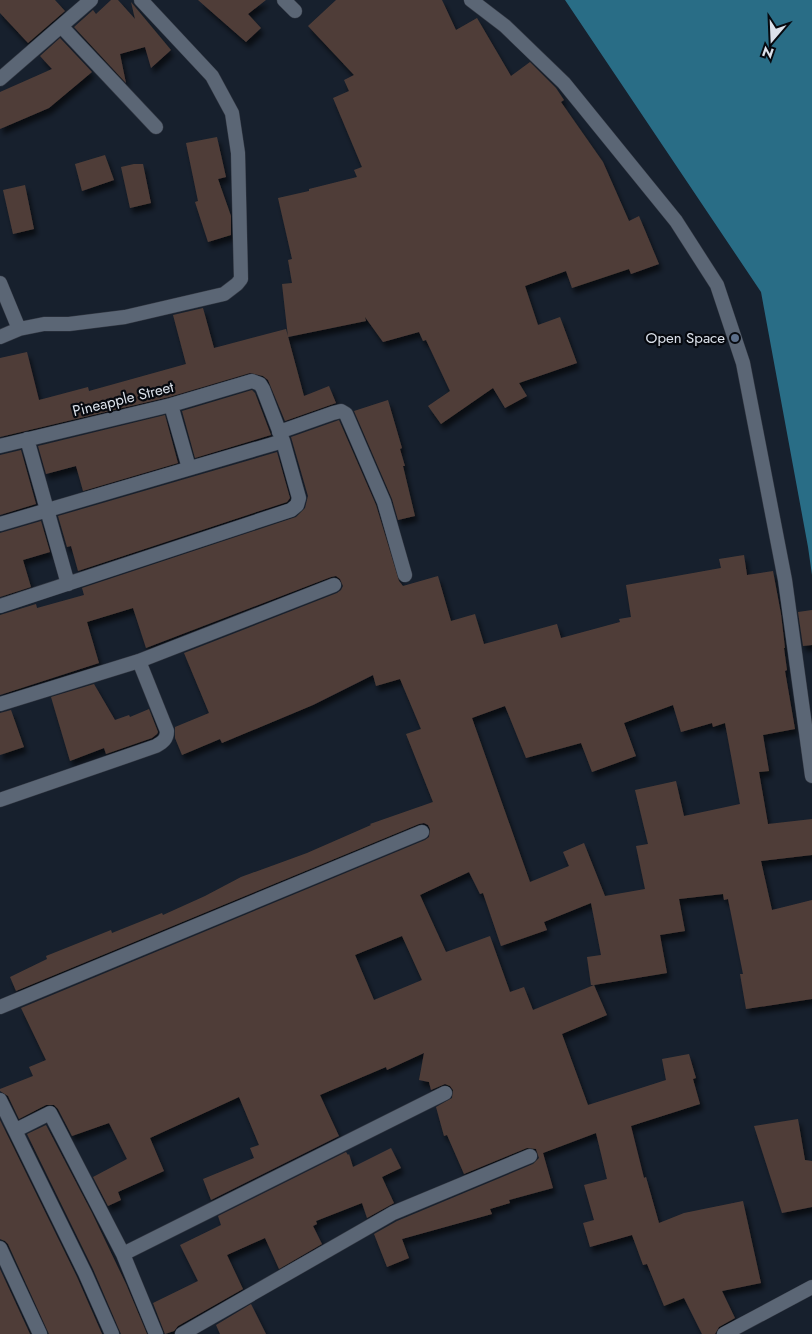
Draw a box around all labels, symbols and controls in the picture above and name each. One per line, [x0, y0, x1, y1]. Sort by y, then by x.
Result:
north arrow [747, 15, 797, 65]
text: N [759, 41, 776, 64]
place label: Open Space [646, 327, 725, 349]
marker: Open Space [729, 332, 741, 344]
street label: Pineapple Street [70, 376, 176, 422]

